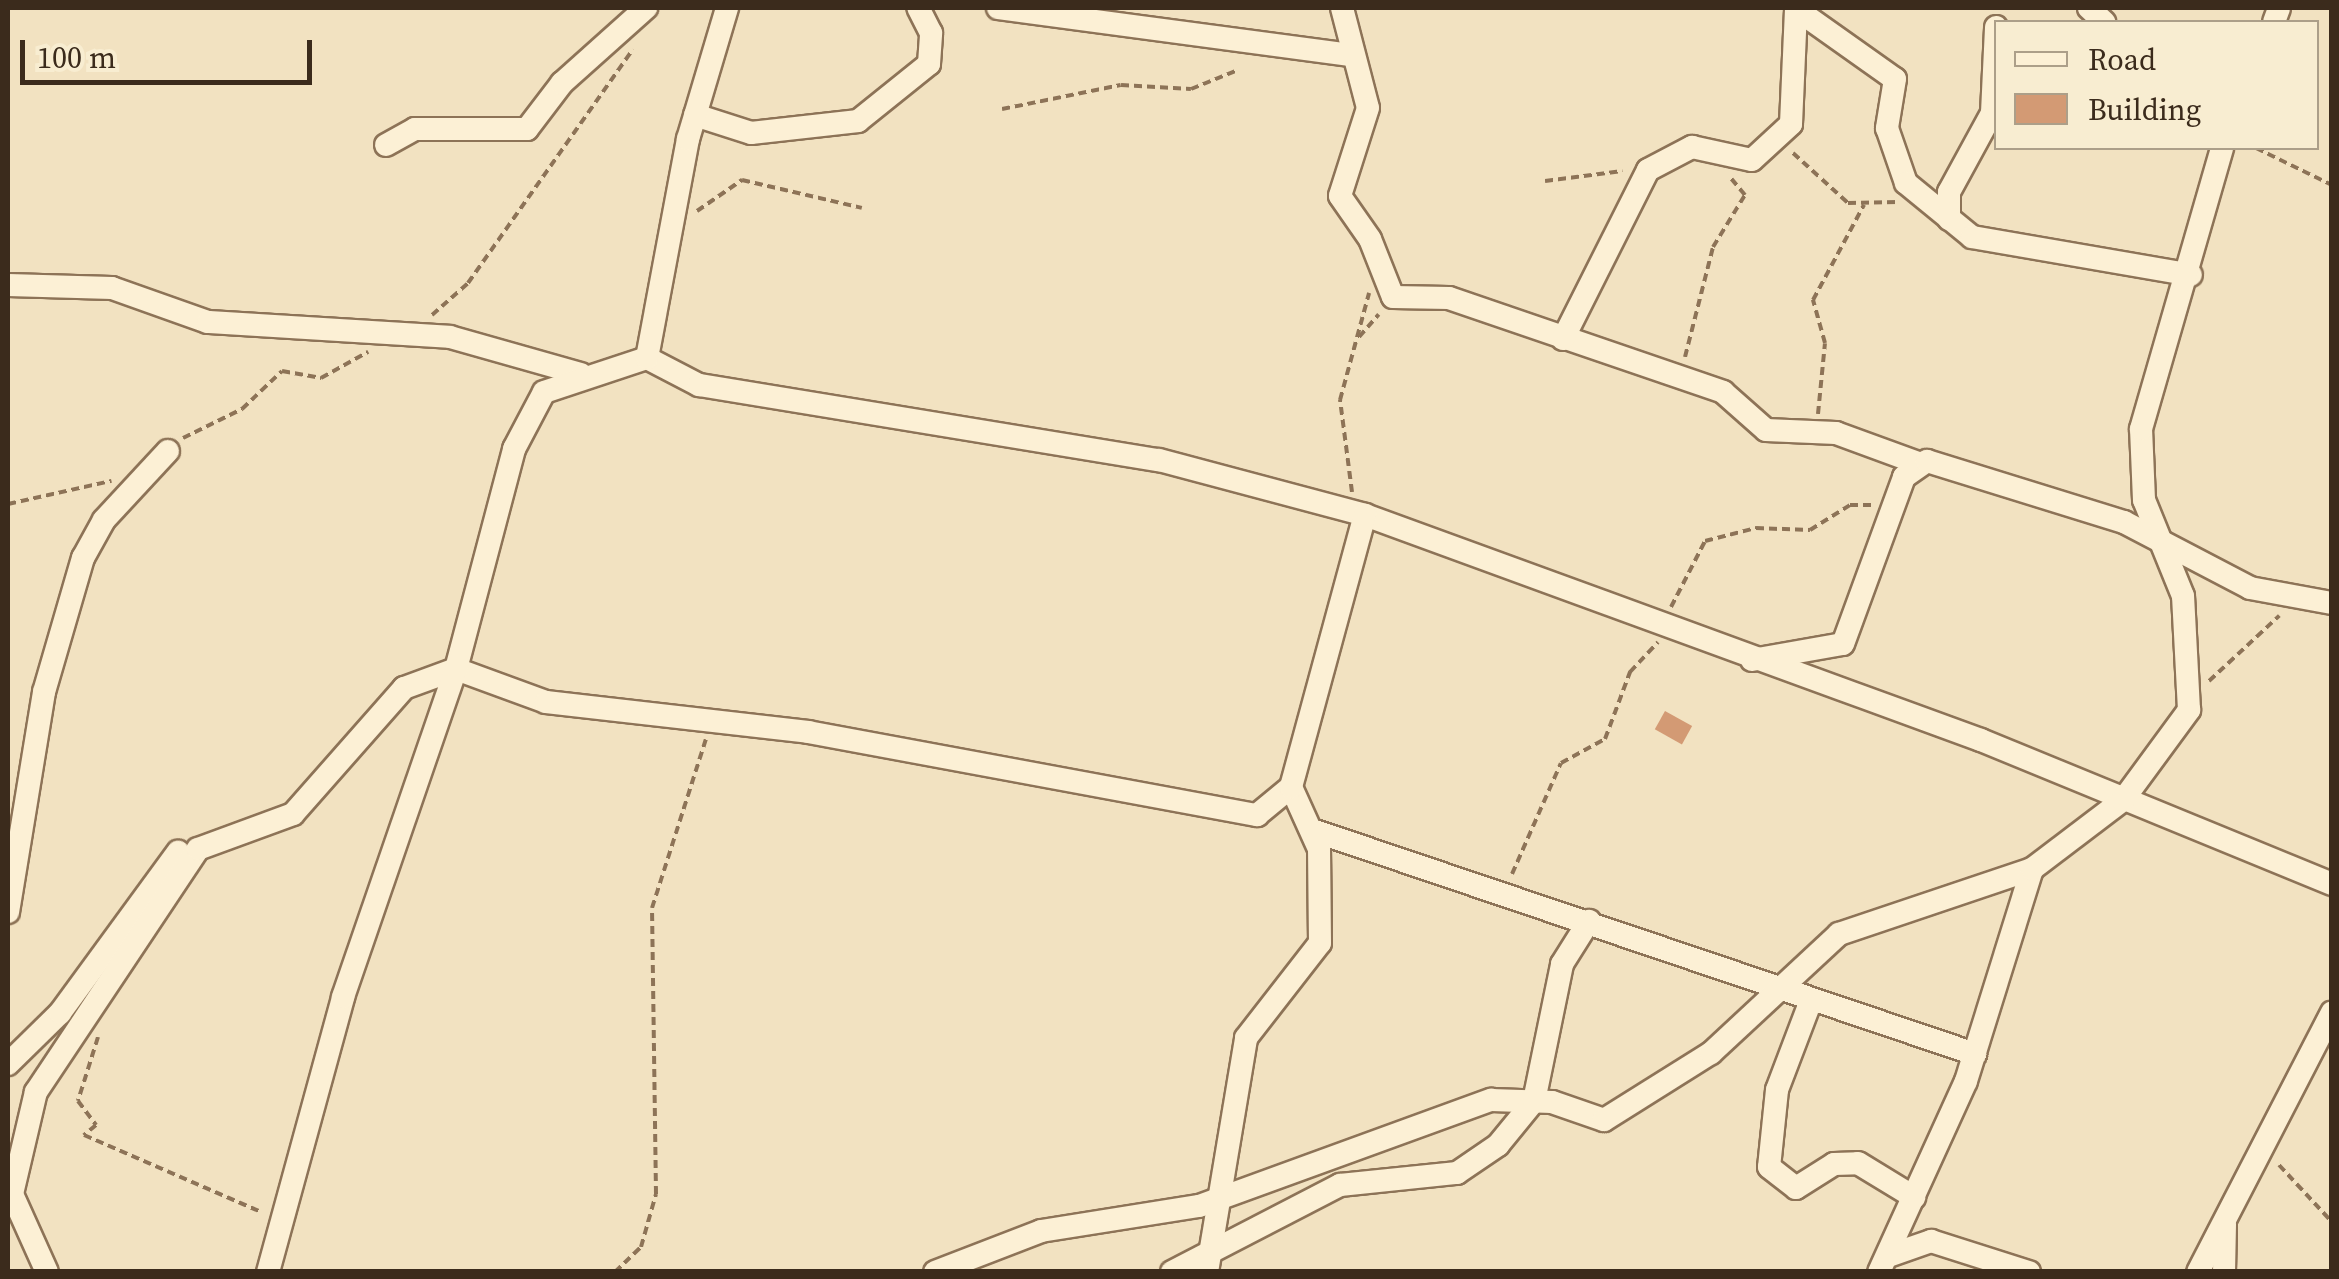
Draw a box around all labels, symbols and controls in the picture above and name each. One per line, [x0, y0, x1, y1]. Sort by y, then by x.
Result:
scale bar [25, 20, 318, 82]
legend [1994, 20, 2319, 150]
text: 100 m [37, 37, 116, 78]
text: Road [2088, 39, 2156, 80]
text: Building [2088, 89, 2201, 130]

